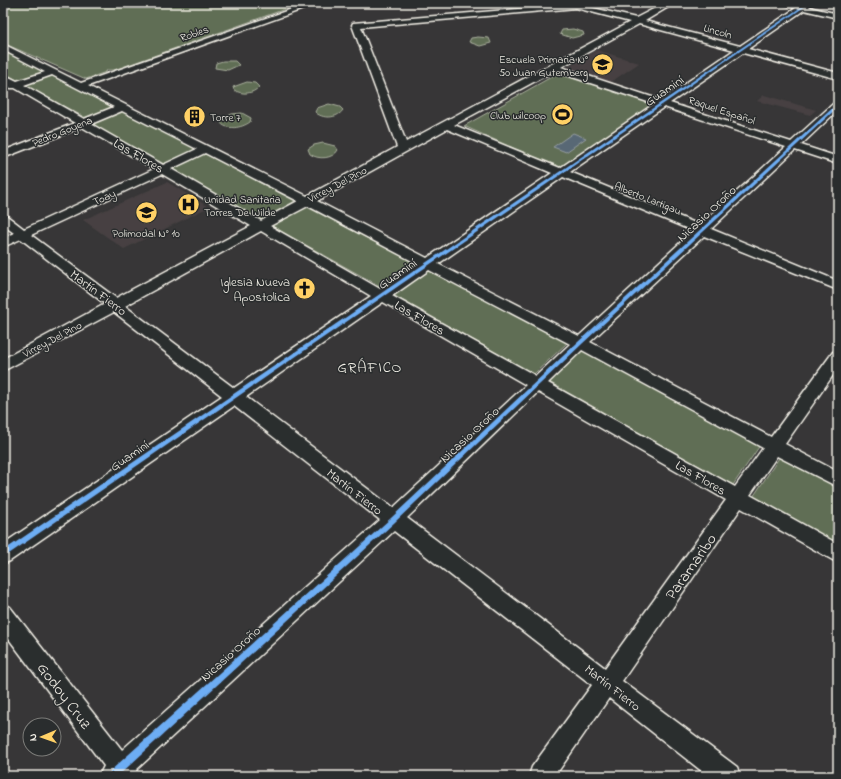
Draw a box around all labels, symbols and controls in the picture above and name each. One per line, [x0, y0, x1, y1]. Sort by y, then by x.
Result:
street label: Lincoln [702, 20, 734, 44]
street label: Robles [178, 21, 211, 46]
place label: Escuela Primaria N° 50 Juan Gutemberg [499, 52, 588, 82]
school or university icon: Escuela Primaria N° 50 Juan Gutemberg [590, 52, 616, 78]
street label: Guaminí [641, 71, 688, 111]
street label: Raquel Español [686, 93, 757, 129]
sports icon: Club wilcoop [549, 102, 575, 128]
building icon: Torre 7 [182, 104, 208, 130]
place label: Club wilcoop [490, 108, 546, 124]
place label: Torre 7 [210, 110, 241, 126]
street label: Pedro Goyena [30, 113, 95, 152]
street label: Las Flores [109, 134, 167, 179]
street label: Virrey Del Pino [304, 162, 371, 208]
street label: Alberto Lartigau [611, 178, 684, 221]
street label: Nicasio Oroño [673, 181, 741, 247]
street label: Toay [90, 186, 119, 211]
hospital icon: Unidad Sanitaria Torres De Wilde [176, 192, 202, 218]
place label: Unidad Sanitaria Torres De Wilde [204, 192, 281, 221]
school or university icon: Polimodal N° 10 [133, 200, 159, 226]
place label: Polimodal N° 10 [112, 226, 180, 242]
street label: Guaminí [374, 254, 421, 294]
street label: Martín Fierro [66, 266, 131, 321]
place label: Iglesia Nueva Apostolica [220, 273, 290, 307]
church icon: Iglesia Nueva Apostolica [292, 275, 318, 301]
street label: Las Flores [390, 296, 448, 341]
street label: Virrey Del Pino [19, 317, 86, 363]
district label: GRÁFICO [338, 357, 402, 379]
street label: Nicasio Oroño [436, 402, 504, 468]
street label: Guaminí [106, 436, 153, 476]
street label: Las Flores [671, 456, 729, 501]
street label: Martín Fierro [322, 464, 386, 520]
street label: Paramaribo [660, 529, 723, 605]
street label: Nicasio Oroño [197, 622, 266, 686]
street label: Godoy Cruz [30, 658, 97, 735]
street label: Martín Fierro [580, 660, 644, 716]
north arrow [22, 717, 62, 757]
text: N [25, 733, 41, 741]

